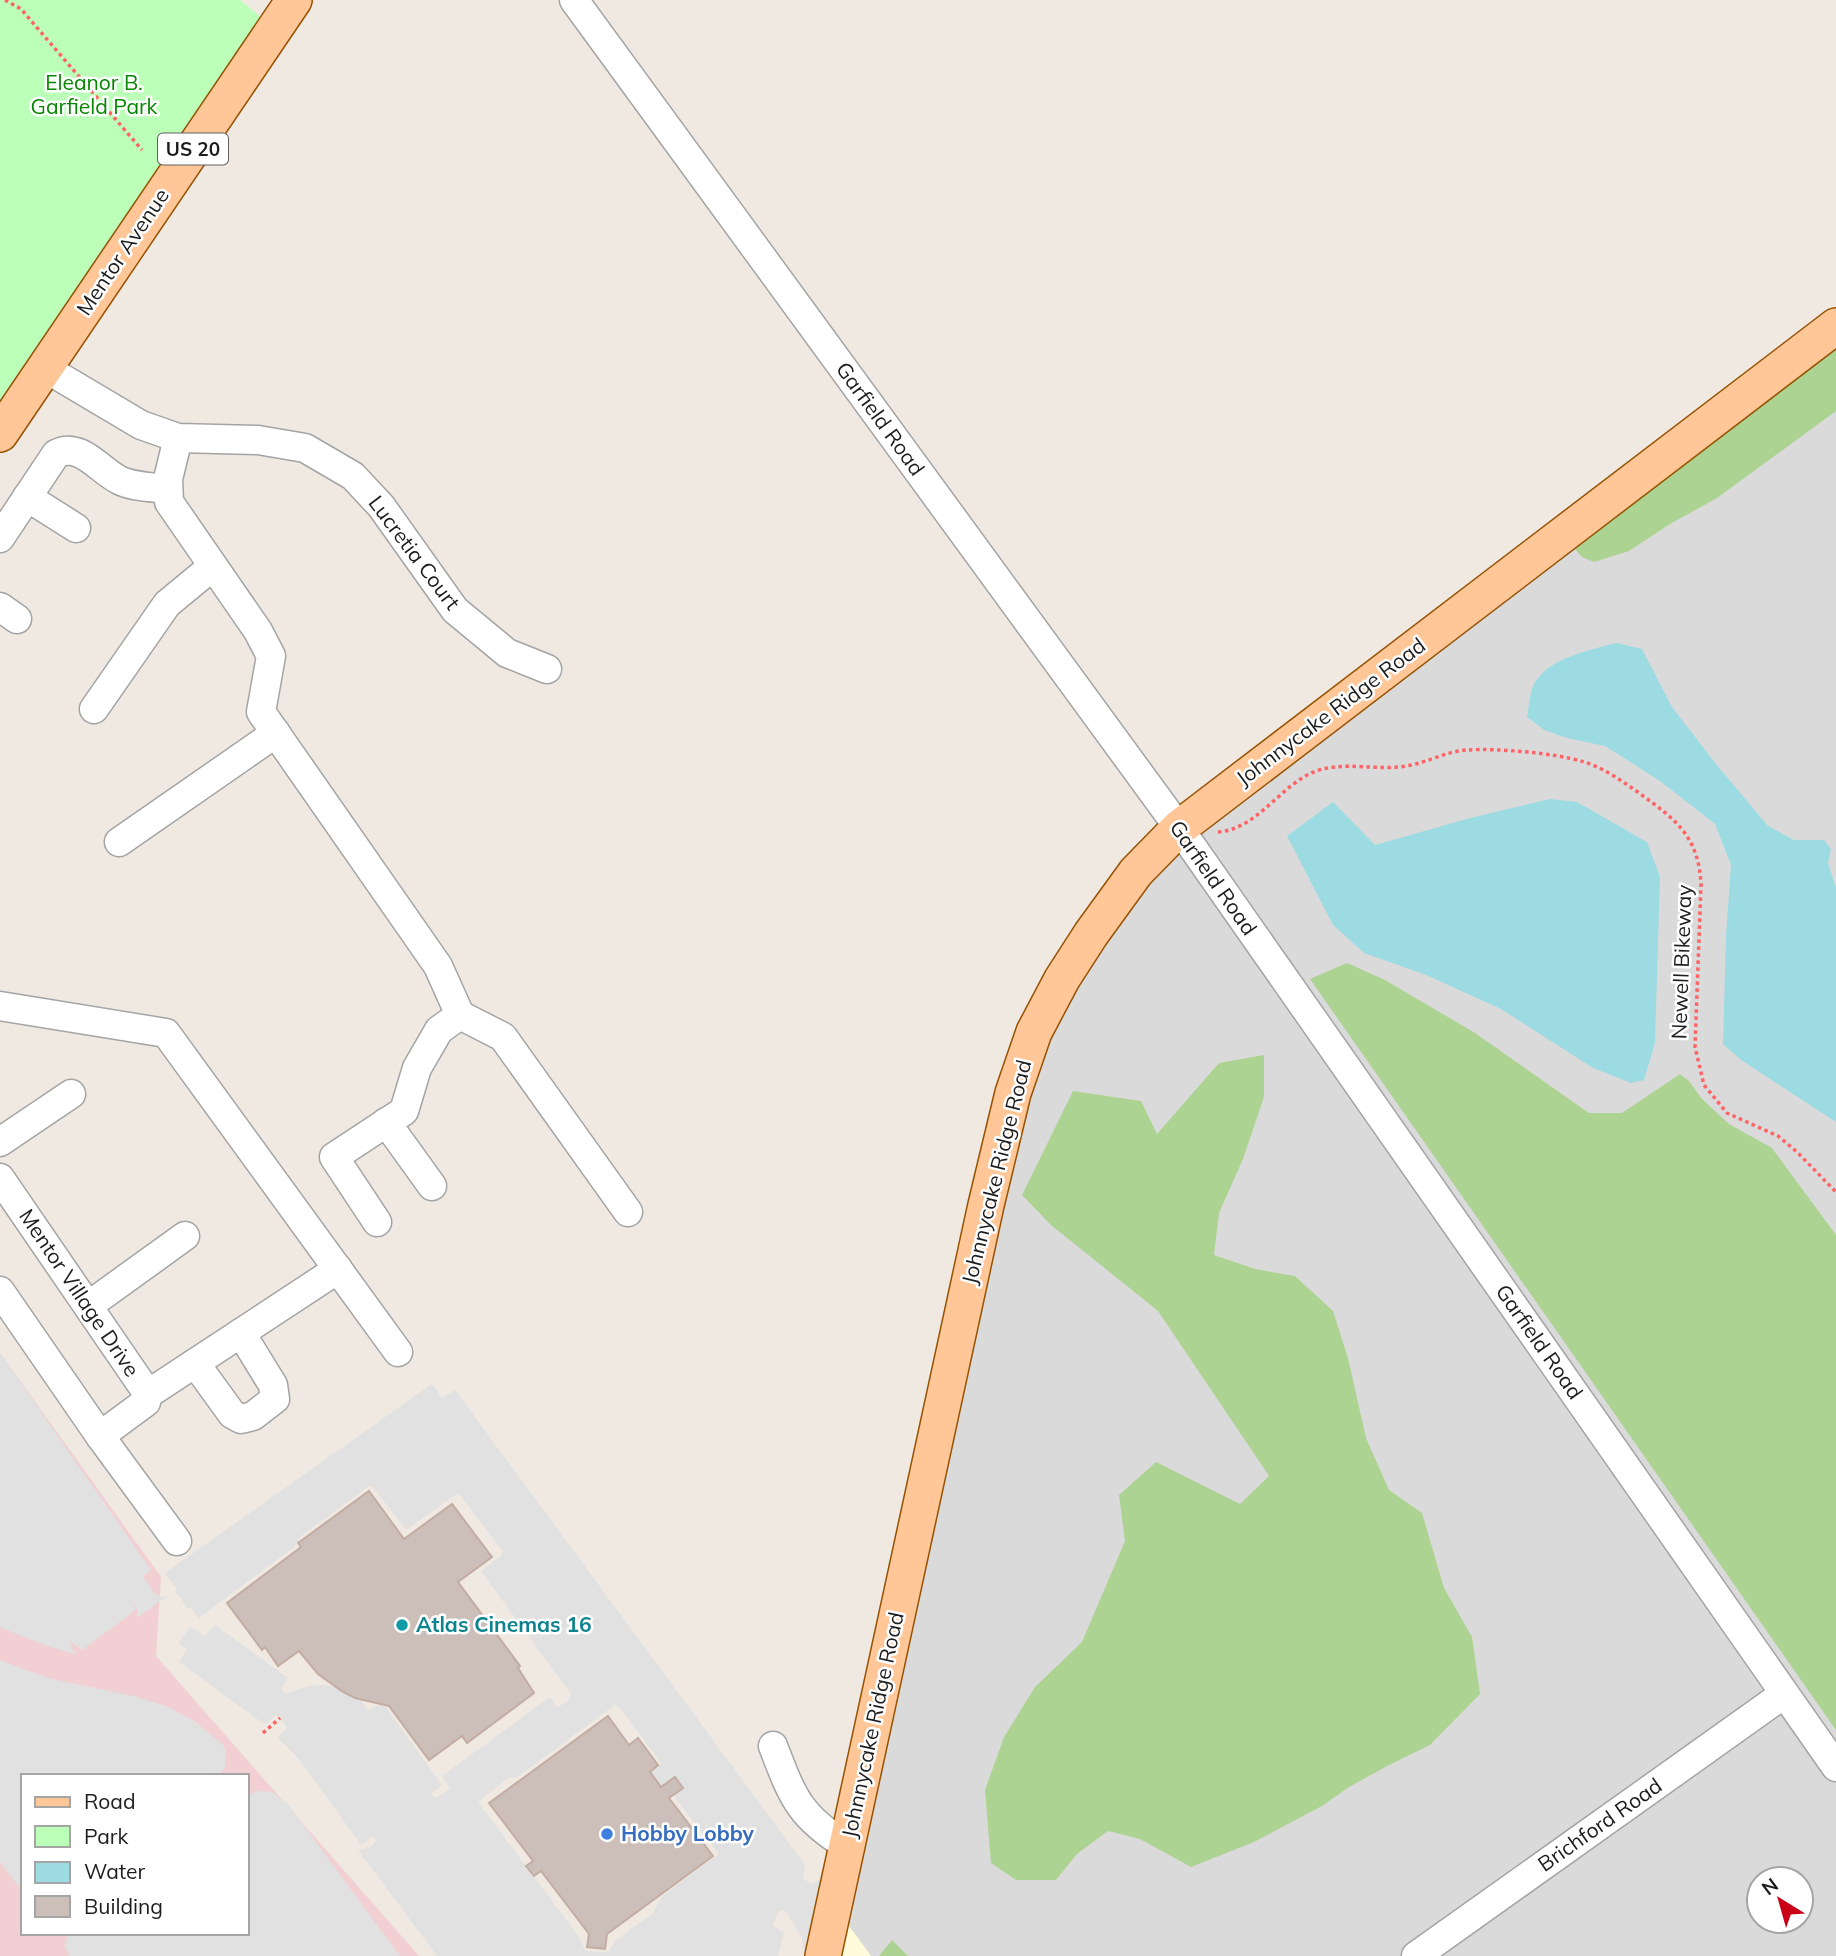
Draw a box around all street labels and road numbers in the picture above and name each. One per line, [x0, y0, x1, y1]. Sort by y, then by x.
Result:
road number: US 20 [158, 134, 228, 164]
street label: Mentor Avenue [70, 183, 174, 320]
street label: Garfield Road [831, 356, 931, 480]
street label: Lucretia Court [363, 490, 466, 615]
street label: Johnnycake Ridge Road [1231, 632, 1430, 791]
street label: Garfield Road [1165, 815, 1263, 940]
street label: Newell Bikeway [1665, 884, 1697, 1040]
street label: Johnnycake Ridge Road [956, 1057, 1036, 1287]
street label: Mentor Village Drive [14, 1204, 146, 1381]
street label: Garfield Road [1491, 1279, 1589, 1404]
street label: Johnnycake Ridge Road [835, 1609, 909, 1840]
street label: Brichford Road [1532, 1772, 1666, 1877]

